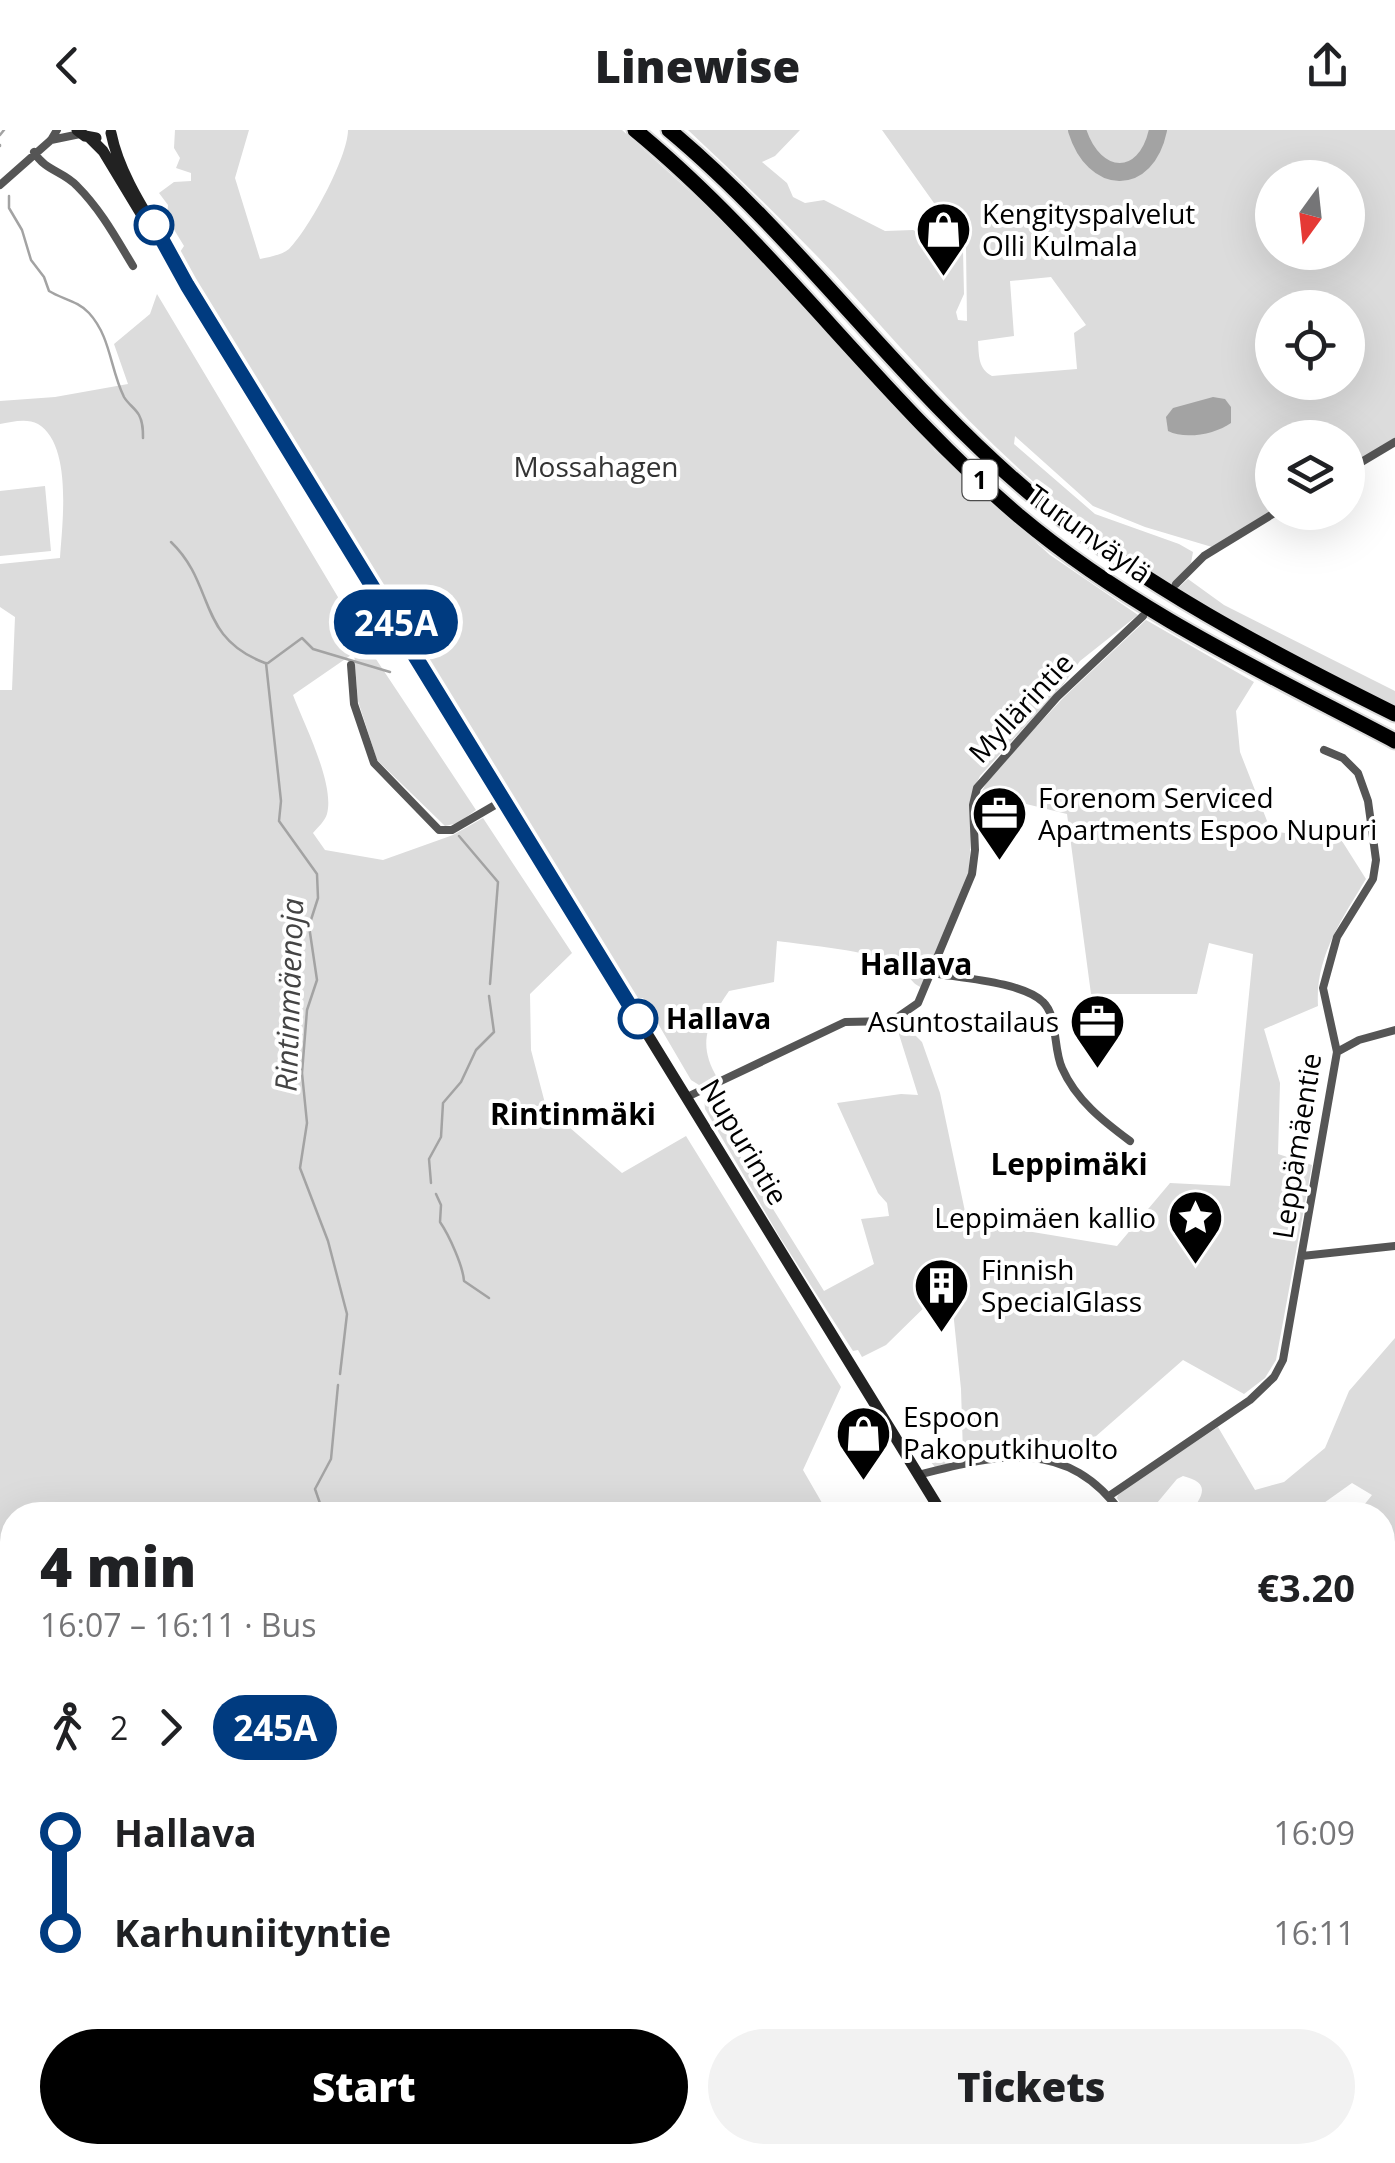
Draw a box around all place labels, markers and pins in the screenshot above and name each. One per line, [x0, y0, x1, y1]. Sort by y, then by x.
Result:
place label: Kengityspalvelut Olli Kulmala [982, 194, 1195, 264]
shop icon: Kengityspalvelut Olli Kulmala [913, 200, 973, 279]
unlabelled marker [135, 206, 173, 244]
place label: Forenom Serviced Apartments Espoo Nupuri [1038, 778, 1377, 848]
office icon: Forenom Serviced Apartments Espoo Nupuri [969, 784, 1029, 863]
office icon: Asuntostailaus [1068, 992, 1128, 1071]
place label: Hallava [666, 999, 771, 1037]
marker: Hallava [619, 1000, 657, 1038]
place label: Asuntostailaus [868, 1002, 1059, 1040]
place icon: Leppimäen kallio [1165, 1188, 1225, 1267]
place label: Leppimäen kallio [934, 1198, 1156, 1236]
place label: Finnish SpecialGlass [981, 1250, 1142, 1320]
building icon: Finnish SpecialGlass [912, 1256, 972, 1335]
place label: Espoon Pakoputkihuolto [903, 1397, 1118, 1467]
shop icon: Espoon Pakoputkihuolto [834, 1403, 894, 1482]

